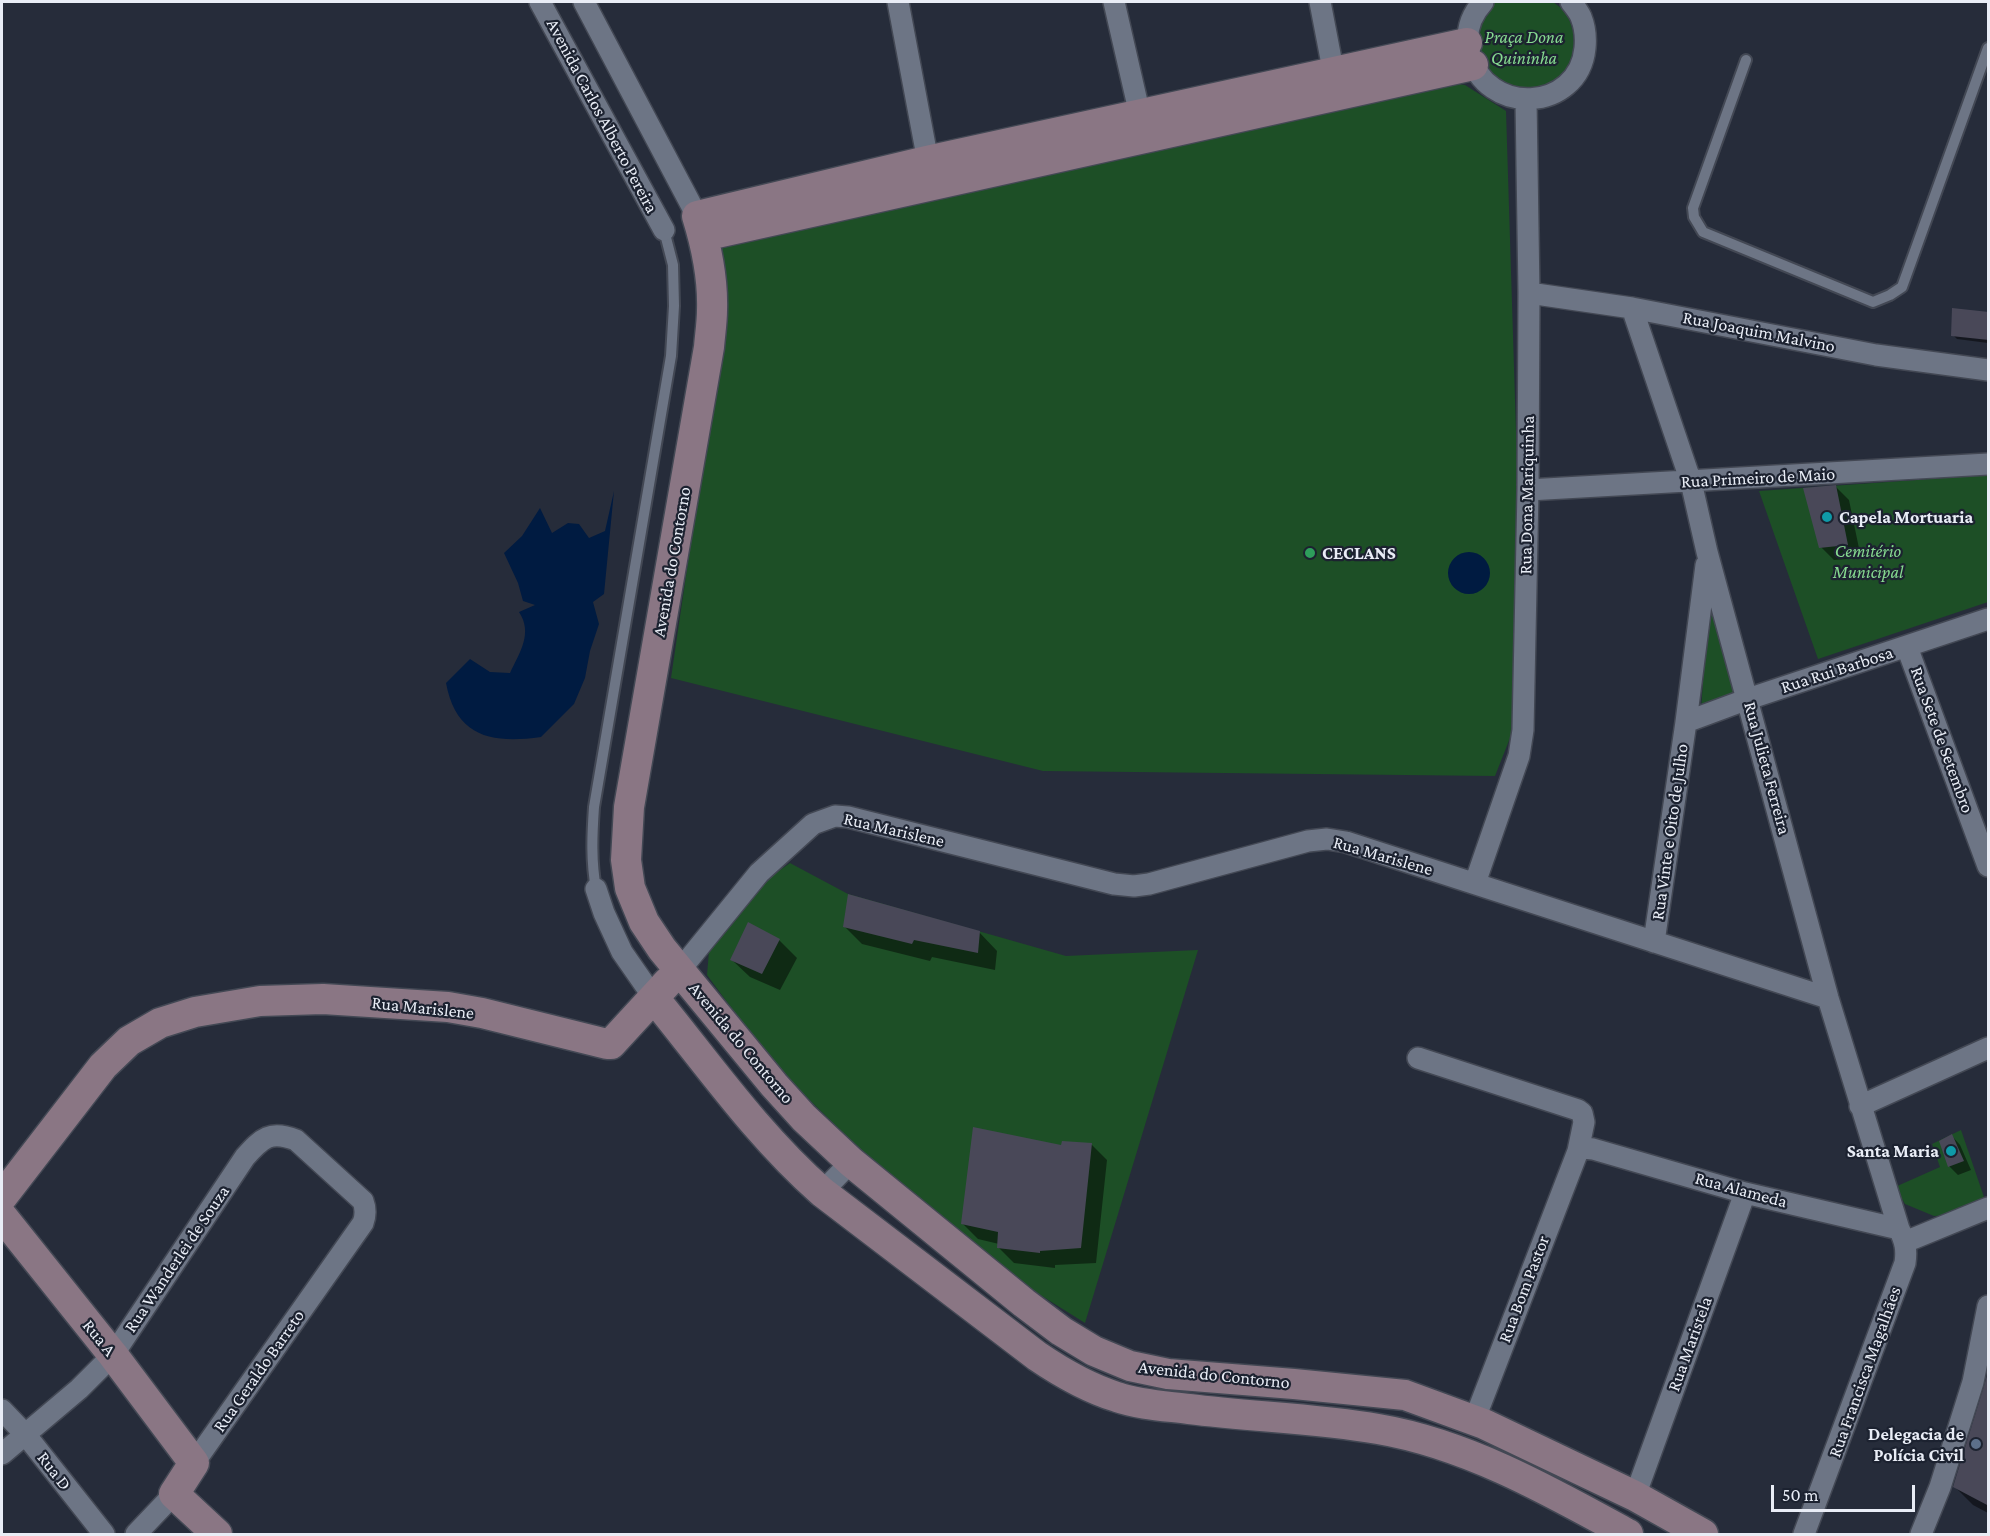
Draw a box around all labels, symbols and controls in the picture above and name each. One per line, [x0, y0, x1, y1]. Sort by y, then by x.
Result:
street label: Avenida Carlos Alberto Pereira [542, 15, 662, 217]
park label: Praça Dona Quininha [1485, 26, 1563, 68]
street label: Rua Joaquim Malvino [1681, 307, 1837, 357]
street label: Rua Dona Mariquinha [1515, 415, 1539, 575]
street label: Rua Primeiro de Maio [1680, 463, 1836, 493]
street label: Avenida do Contorno [648, 485, 696, 639]
place label: Capela Mortuaria [1839, 506, 1973, 528]
marker: Capela Mortuaria [1820, 510, 1834, 524]
park label: Cemitério Municipal [1833, 540, 1903, 582]
place label: CECLANS [1322, 542, 1396, 564]
marker: CECLANS [1303, 546, 1317, 560]
street label: Rua Rui Barbosa [1778, 642, 1896, 698]
street label: Rua Sete de Setembro [1906, 664, 1978, 816]
street label: Rua Julieta Ferreira [1739, 699, 1795, 837]
street label: Rua Vinte e Oito de Julho [1647, 742, 1693, 922]
street label: Rua Marislene [842, 808, 946, 852]
street label: Rua Marislene [1331, 831, 1435, 881]
street label: Avenida do Contorno [684, 978, 798, 1108]
street label: Rua Marislene [371, 992, 475, 1024]
place label: Santa Maria [1847, 1140, 1939, 1162]
marker: Santa Maria [1944, 1144, 1958, 1158]
street label: Rua Alameda [1693, 1167, 1789, 1213]
street label: Rua Wanderlei de Souza [120, 1181, 234, 1337]
street label: Rua Bom Pastor [1494, 1232, 1554, 1346]
street label: Rua Francisca Magalhães [1824, 1284, 1906, 1460]
street label: Rua Maristela [1663, 1294, 1717, 1394]
street label: Rua Geraldo Barreto [209, 1306, 309, 1436]
street label: Rua A [78, 1315, 120, 1361]
street label: Avenida do Contorno [1137, 1356, 1291, 1394]
place label: Delegacia de Polícia Civil [1868, 1423, 1964, 1466]
marker: Delegacia de Polícia Civil [1969, 1437, 1983, 1451]
street label: Rua D [32, 1447, 76, 1495]
scale bar [1774, 1473, 1918, 1511]
text: 50 m [1782, 1485, 1819, 1505]

